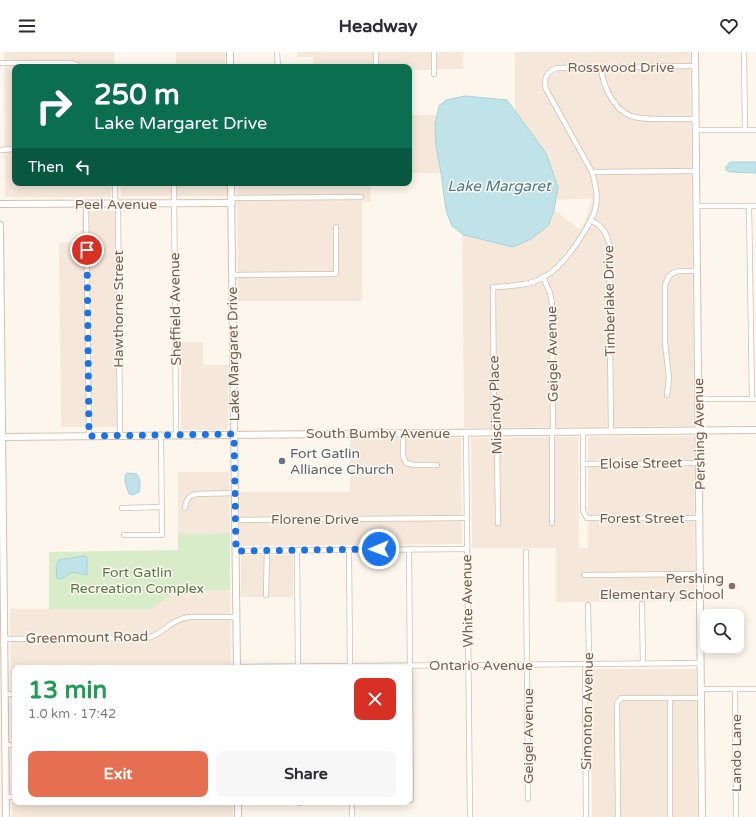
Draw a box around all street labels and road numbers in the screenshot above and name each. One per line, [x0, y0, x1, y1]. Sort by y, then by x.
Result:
street label: Rosswood Drive [568, 59, 674, 76]
street label: Peel Avenue [75, 196, 157, 213]
street label: Timberlake Drive [600, 245, 619, 357]
street label: Hawthorne Street [110, 250, 127, 368]
street label: Sheffield Avenue [166, 252, 185, 366]
street label: Lake Margaret Drive [224, 286, 243, 422]
street label: Geigel Avenue [543, 306, 562, 402]
street label: Miscindy Place [485, 355, 506, 455]
street label: Pershing Avenue [690, 378, 709, 490]
street label: South Bumby Avenue [306, 425, 450, 442]
street label: Eloise Street [600, 454, 683, 473]
street label: Forest Street [599, 510, 685, 527]
street label: Florene Drive [271, 511, 359, 528]
street label: White Avenue [458, 554, 477, 648]
street label: Greenmount Road [26, 628, 148, 647]
street label: Simonton Avenue [578, 652, 597, 770]
street label: Ontario Avenue [429, 657, 533, 674]
street label: Geigel Avenue [520, 688, 537, 784]
street label: Lando Lane [728, 714, 745, 792]

